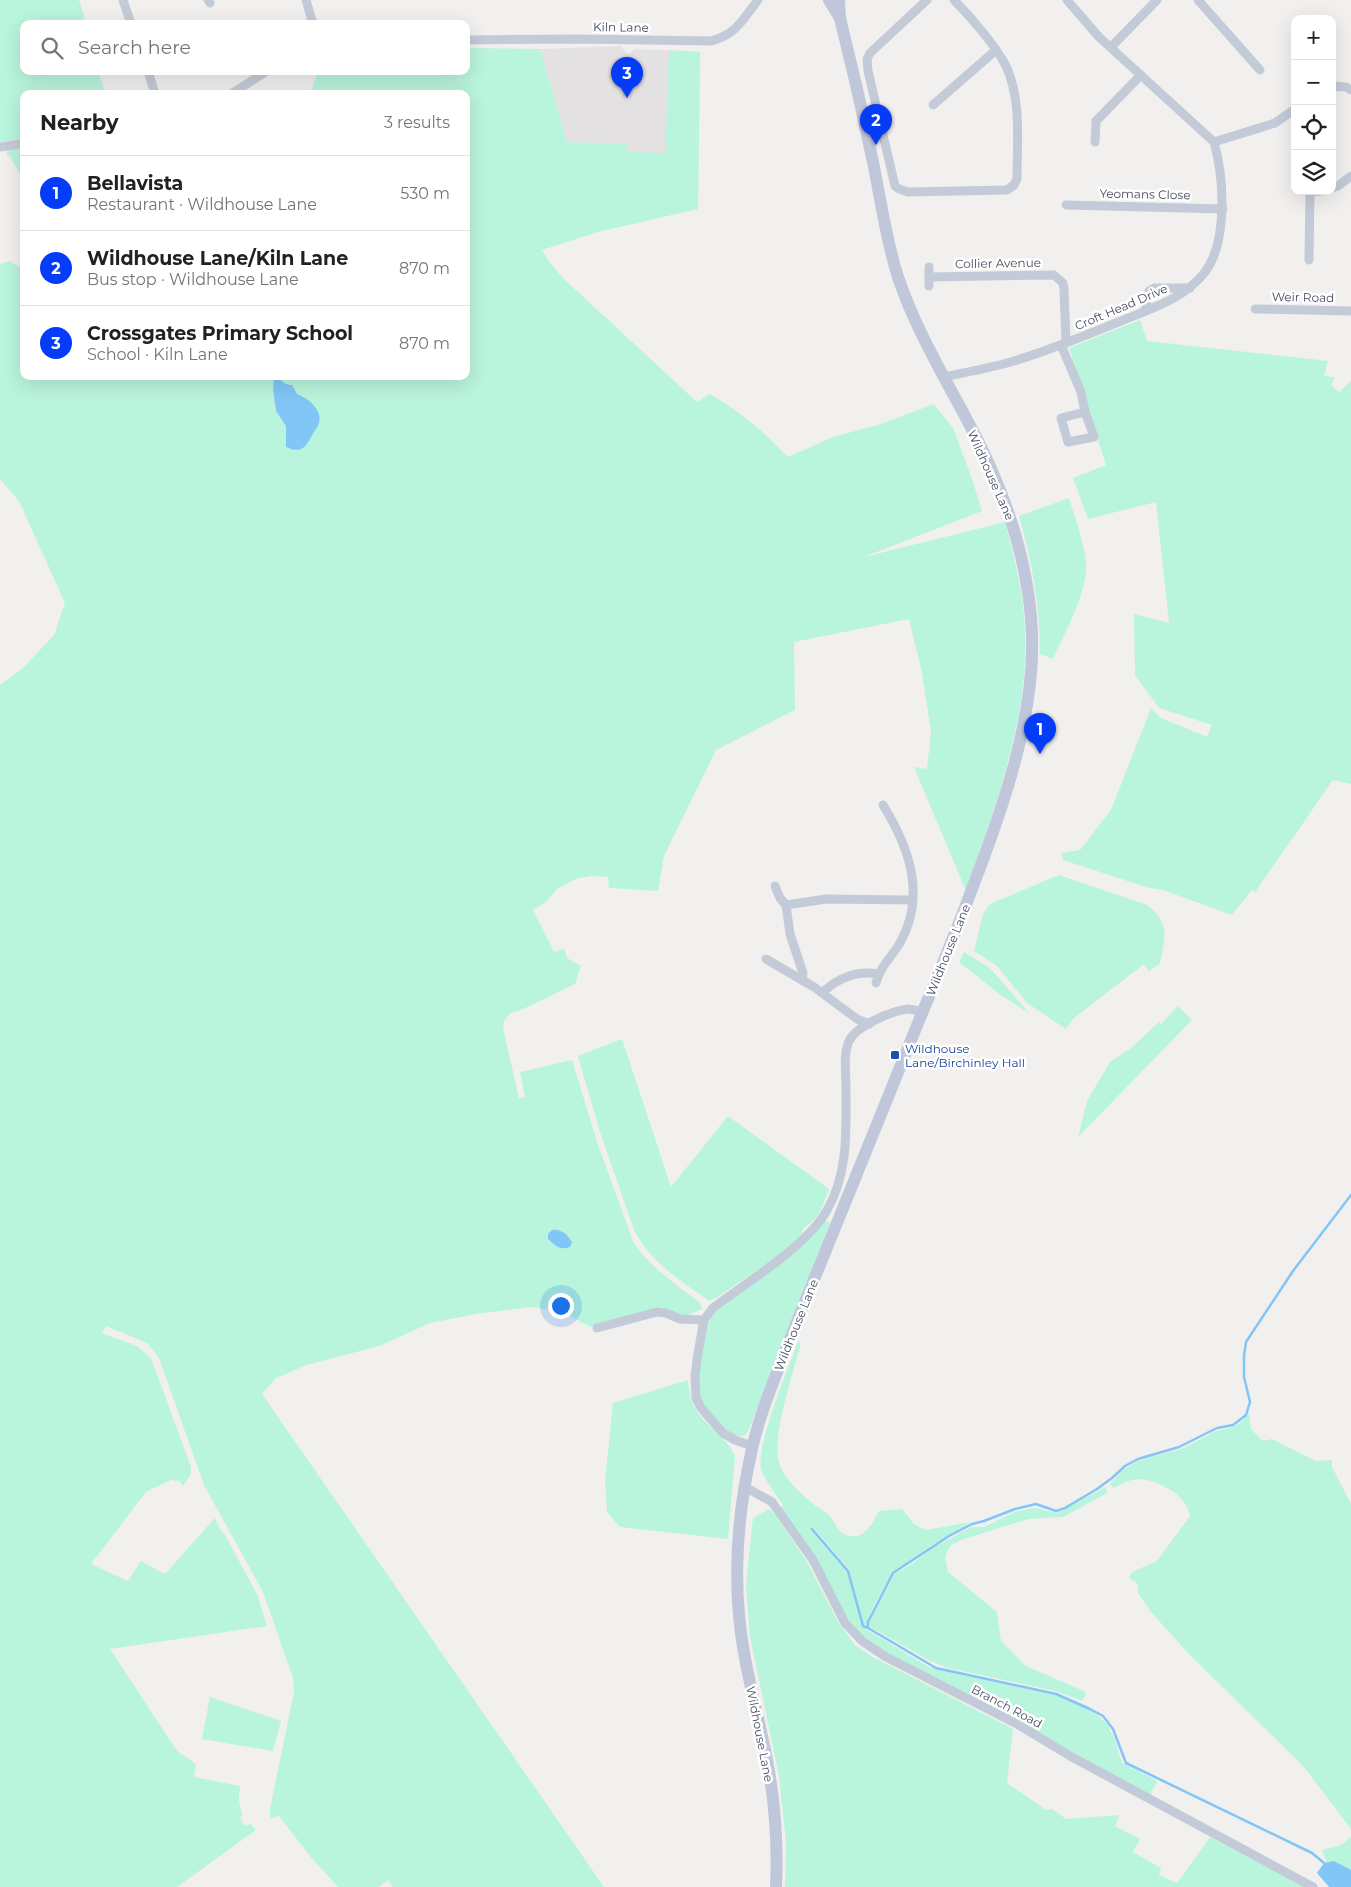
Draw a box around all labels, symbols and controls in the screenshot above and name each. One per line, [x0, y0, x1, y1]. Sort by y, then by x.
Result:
map controls [1291, 15, 1336, 195]
button: + [1291, 15, 1336, 60]
street label: Kiln Lane [593, 19, 649, 35]
search box [20, 20, 470, 75]
icon: search [38, 34, 66, 62]
text: Search here [78, 36, 191, 59]
pin: 3 [611, 57, 643, 98]
button: − [1291, 60, 1336, 105]
pin: 2 [860, 104, 892, 145]
button: locate [1291, 105, 1336, 150]
text: Nearby [40, 110, 119, 135]
text: 3 results [384, 113, 450, 132]
button: layers [1291, 150, 1336, 195]
text: Bellavista [87, 172, 183, 195]
text: 1 [53, 184, 59, 203]
text: 530 m [400, 184, 450, 203]
street label: Yeomans Close [1099, 186, 1191, 202]
text: Restaurant · Wildhouse Lane [87, 195, 317, 214]
text: Wildhouse Lane/Kiln Lane [87, 247, 348, 270]
street label: Collier Avenue [955, 255, 1041, 271]
text: 2 [51, 259, 61, 278]
text: 870 m [399, 259, 450, 278]
text: Bus stop · Wildhouse Lane [87, 270, 299, 289]
street label: Croft Head Drive [1072, 281, 1170, 333]
street label: Weir Road [1272, 289, 1334, 305]
text: Crossgates Primary School [87, 322, 353, 345]
text: 3 [51, 334, 61, 353]
text: 870 m [399, 334, 450, 353]
text: School · Kiln Lane [87, 345, 228, 364]
street label: Wildhouse Lane [964, 428, 1018, 522]
pin: 1 [1024, 713, 1056, 754]
street label: Wildhouse Lane [923, 902, 973, 998]
place label: Wildhouse Lane/Birchinley Hall [905, 1041, 1025, 1070]
marker: Wildhouse Lane/Birchinley Hall [889, 1049, 901, 1061]
street label: Wildhouse Lane [771, 1277, 821, 1373]
your location [548, 1293, 574, 1319]
street label: Branch Road [969, 1681, 1045, 1731]
street label: Wildhouse Lane [743, 1685, 777, 1783]

